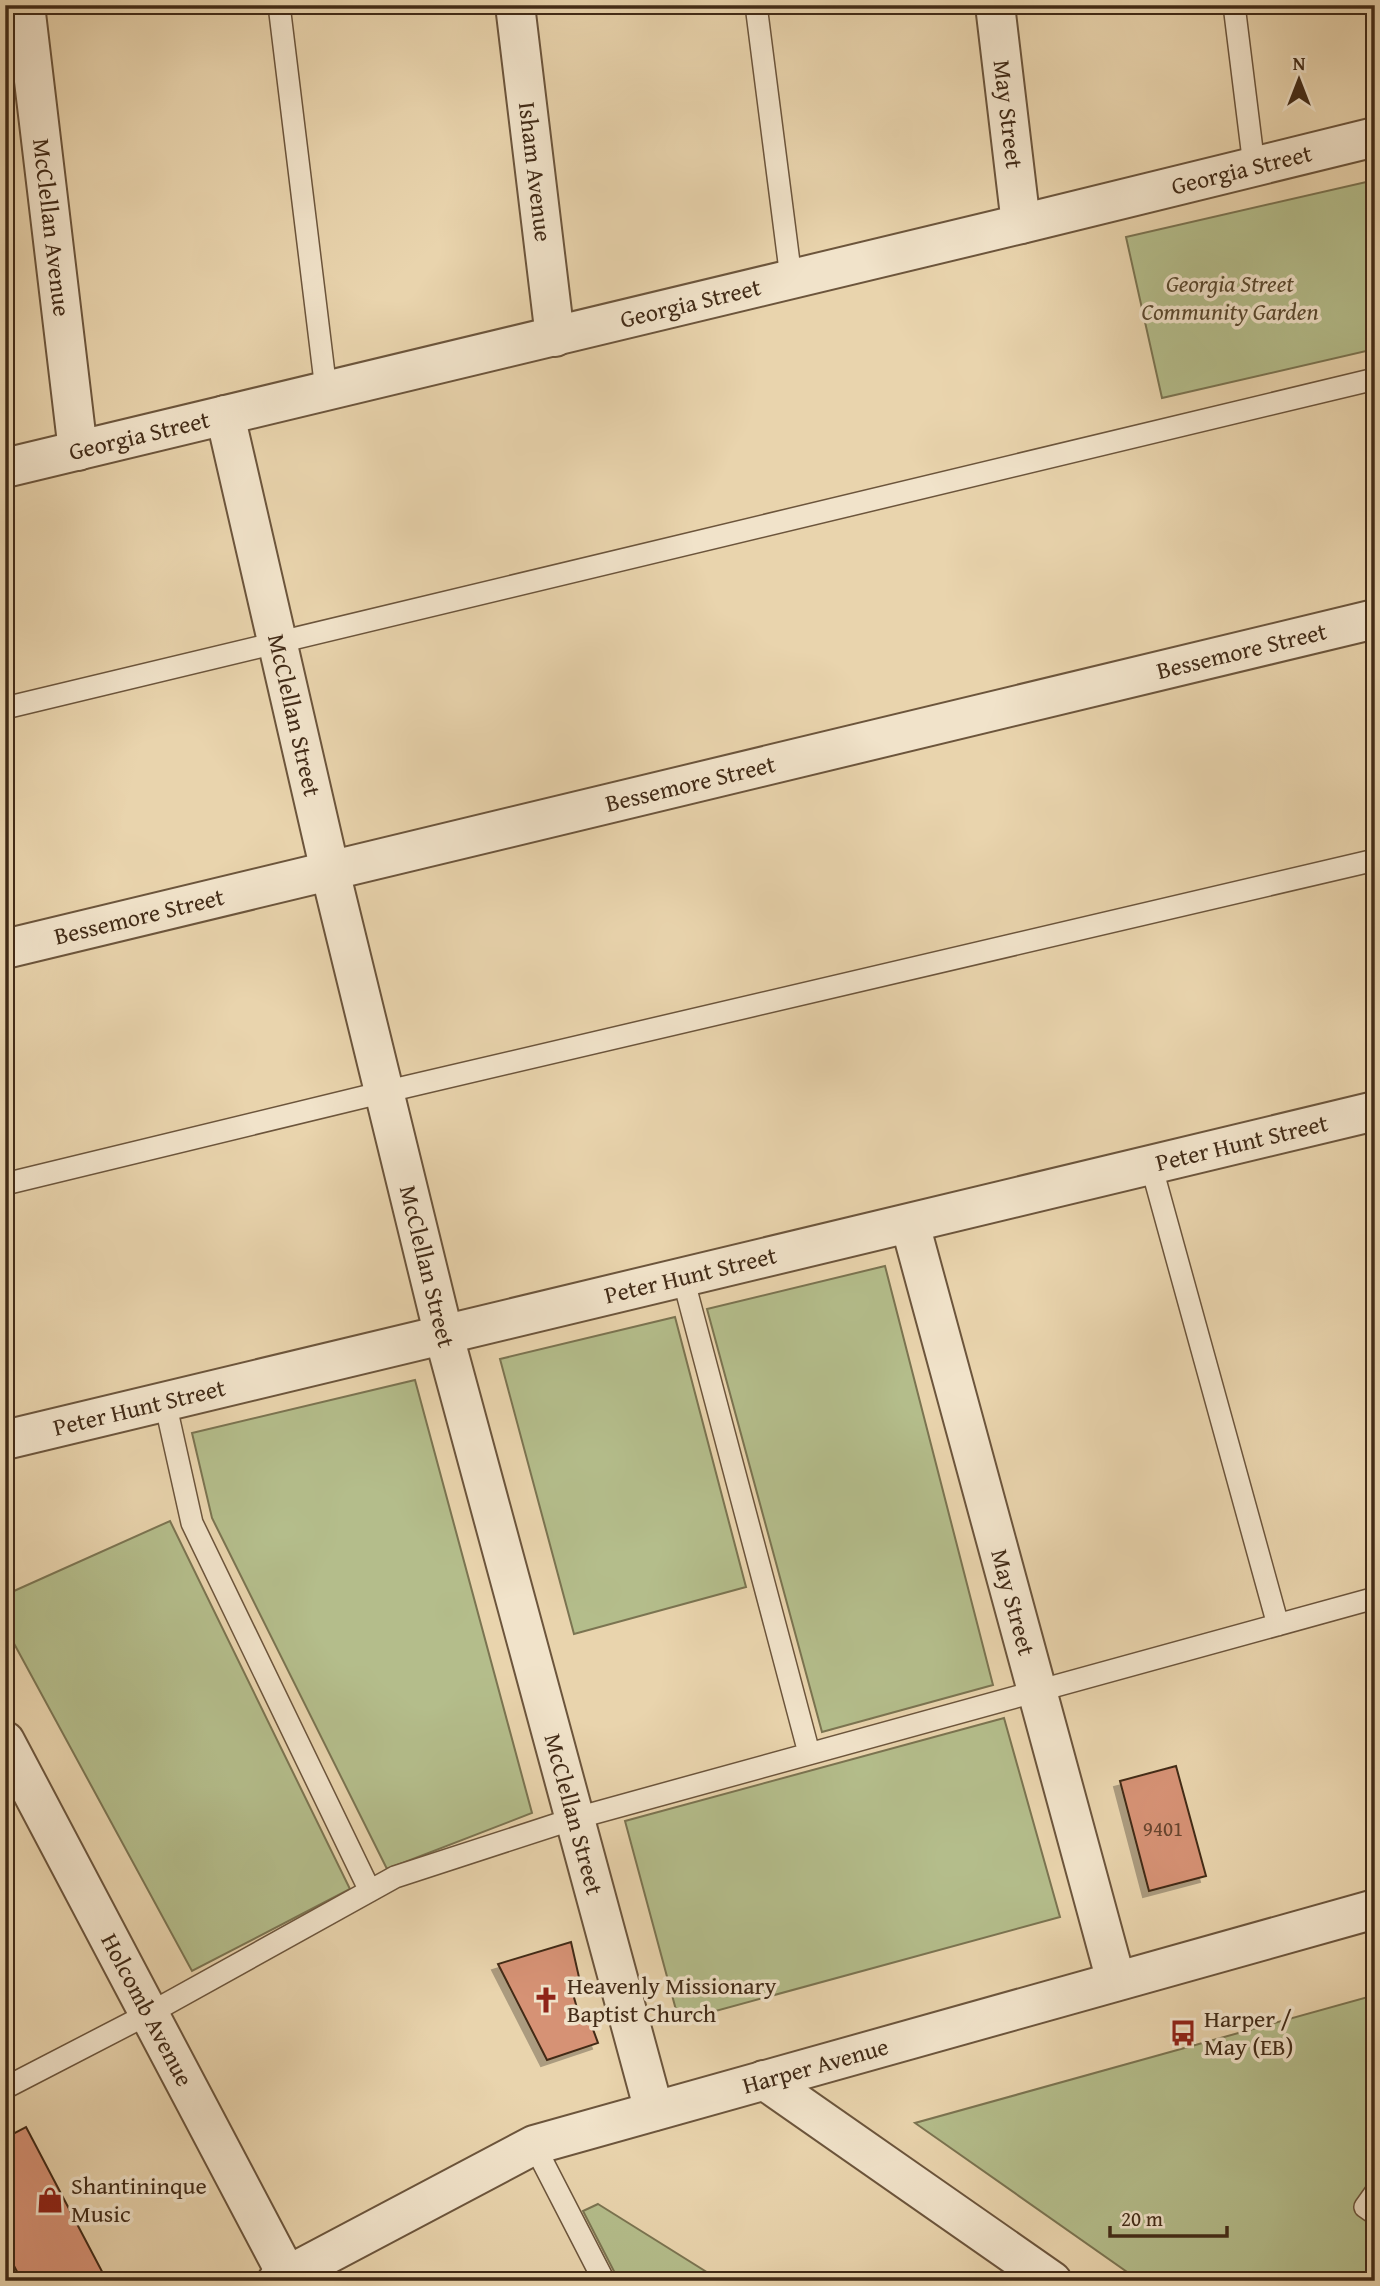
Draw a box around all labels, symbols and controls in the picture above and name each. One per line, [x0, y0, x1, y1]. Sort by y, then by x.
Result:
north arrow [1264, 46, 1334, 116]
text: N [1293, 49, 1306, 77]
street label: May Street [985, 58, 1032, 171]
street label: Isham Avenue [510, 100, 561, 244]
street label: Georgia Street [1168, 135, 1316, 203]
street label: McClellan Avenue [24, 137, 80, 318]
park label: Georgia Street Community Garden [1141, 266, 1319, 329]
street label: Georgia Street [616, 269, 765, 337]
street label: Georgia Street [65, 401, 213, 469]
street label: Bessemore Street [1153, 613, 1331, 688]
street label: McClellan Street [259, 630, 330, 800]
street label: Bessemore Street [602, 746, 779, 821]
street label: Bessemore Street [50, 879, 228, 954]
street label: Peter Hunt Street [1152, 1105, 1332, 1180]
street label: McClellan Street [391, 1182, 464, 1352]
street label: Peter Hunt Street [601, 1237, 781, 1312]
street label: Peter Hunt Street [49, 1370, 229, 1445]
street label: May Street [982, 1545, 1045, 1660]
street label: McClellan Street [535, 1729, 613, 1899]
house number: 9401 [1143, 1813, 1183, 1844]
street label: Holcomb Avenue [92, 1927, 202, 2092]
place label: Heavenly Missionary Baptist Church [567, 1968, 776, 2031]
church icon: Heavenly Missionary Baptist Church [531, 1985, 561, 2015]
place label: Harper / May (EB) [1204, 2001, 1293, 2064]
bus stop icon: Harper / May (EB) [1168, 2018, 1198, 2048]
street label: Harper Avenue [738, 2028, 892, 2103]
place label: Shantininque Music [71, 2168, 207, 2231]
shop icon: Shantininque Music [35, 2185, 65, 2215]
scale bar [1110, 2195, 1228, 2239]
text: 20 m [1121, 2203, 1163, 2234]

